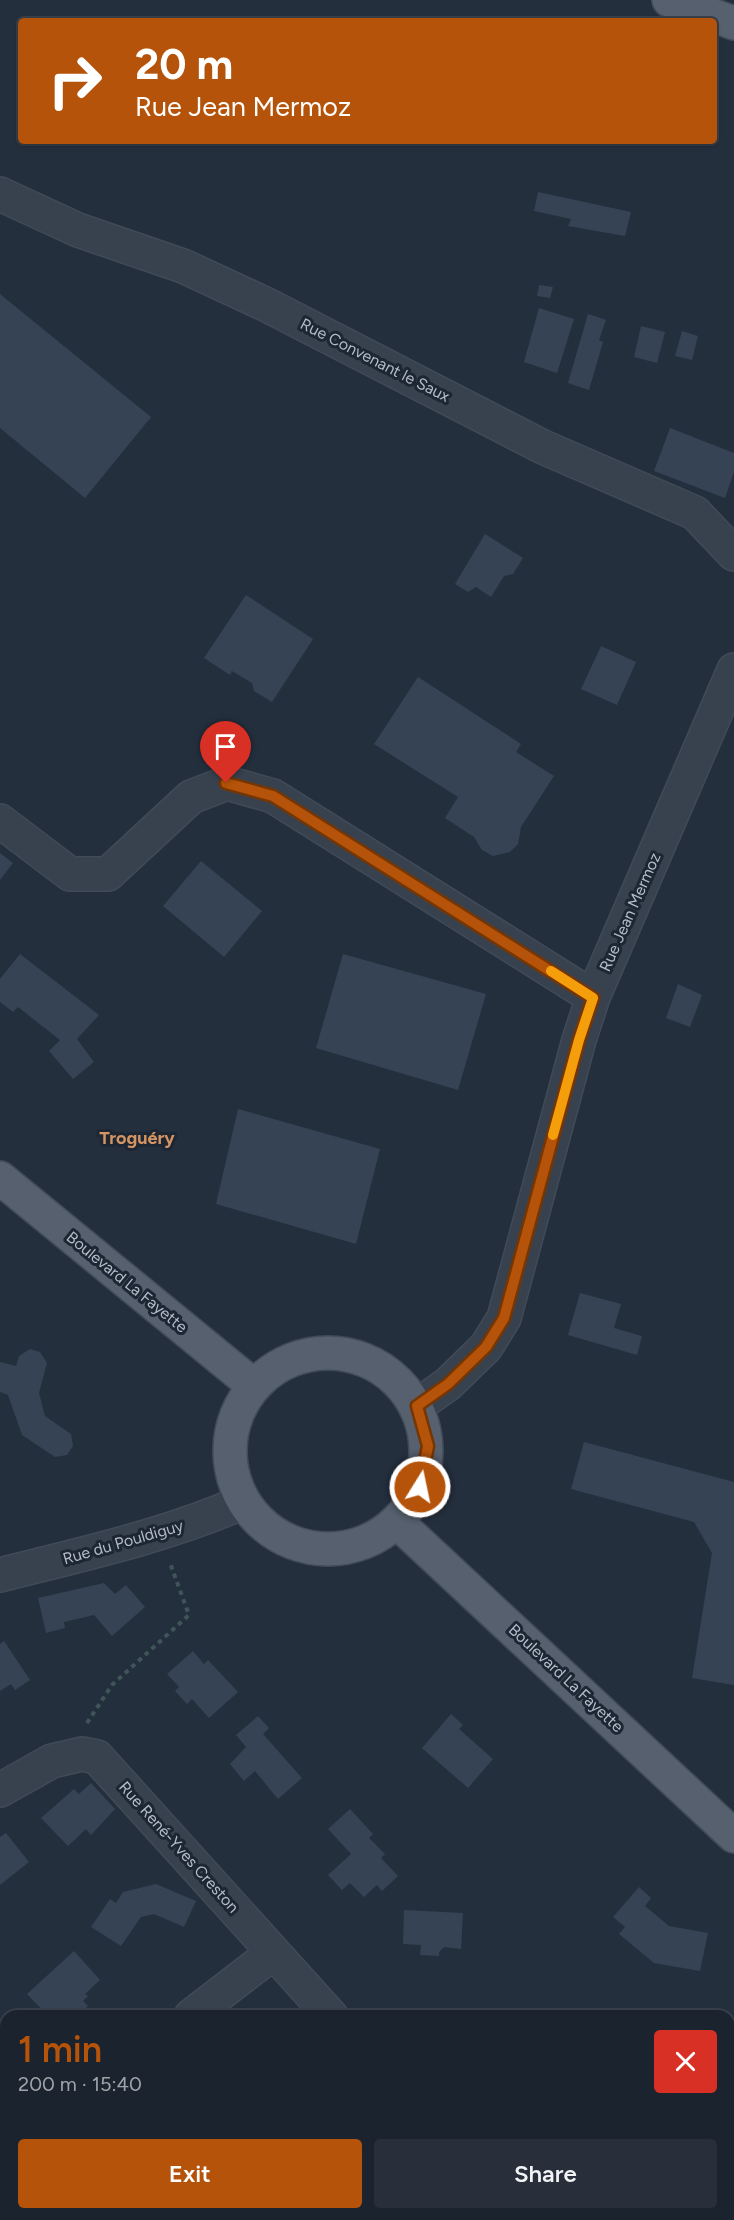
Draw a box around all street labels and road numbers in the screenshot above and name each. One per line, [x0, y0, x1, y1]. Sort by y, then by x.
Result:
street label: Rue Convenant le Saux [297, 314, 453, 406]
street label: Rue Jean Mermoz [595, 850, 665, 974]
street label: Boulevard La Fayette [63, 1227, 191, 1337]
street label: Rue du Pouldiguy [61, 1516, 186, 1568]
street label: Boulevard La Fayette [505, 1620, 627, 1736]
street label: Rue René-Yves Creston [115, 1778, 243, 1917]

